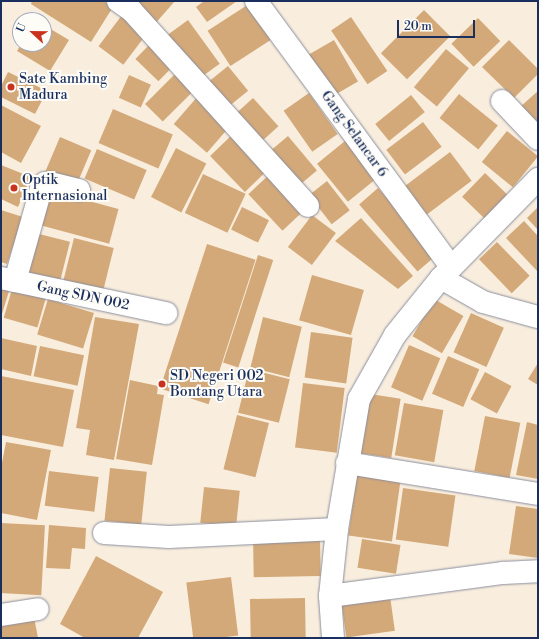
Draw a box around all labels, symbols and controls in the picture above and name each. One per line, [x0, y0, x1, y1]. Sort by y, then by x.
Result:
north arrow [12, 12, 52, 52]
scale bar [399, 12, 477, 38]
text: 20 m [404, 19, 432, 34]
text: U [14, 21, 30, 34]
place label: Sate Kambing Madura [19, 71, 107, 104]
marker: Sate Kambing Madura [6, 82, 16, 92]
street label: Gang Selancar 6 [317, 88, 391, 180]
place label: Optik Internasional [22, 172, 107, 204]
marker: Optik Internasional [9, 183, 19, 193]
street label: Gang SDN 002 [35, 278, 131, 314]
place label: SD Negeri 002 Bontang Utara [170, 368, 263, 400]
marker: SD Negeri 002 Bontang Utara [157, 379, 167, 389]

